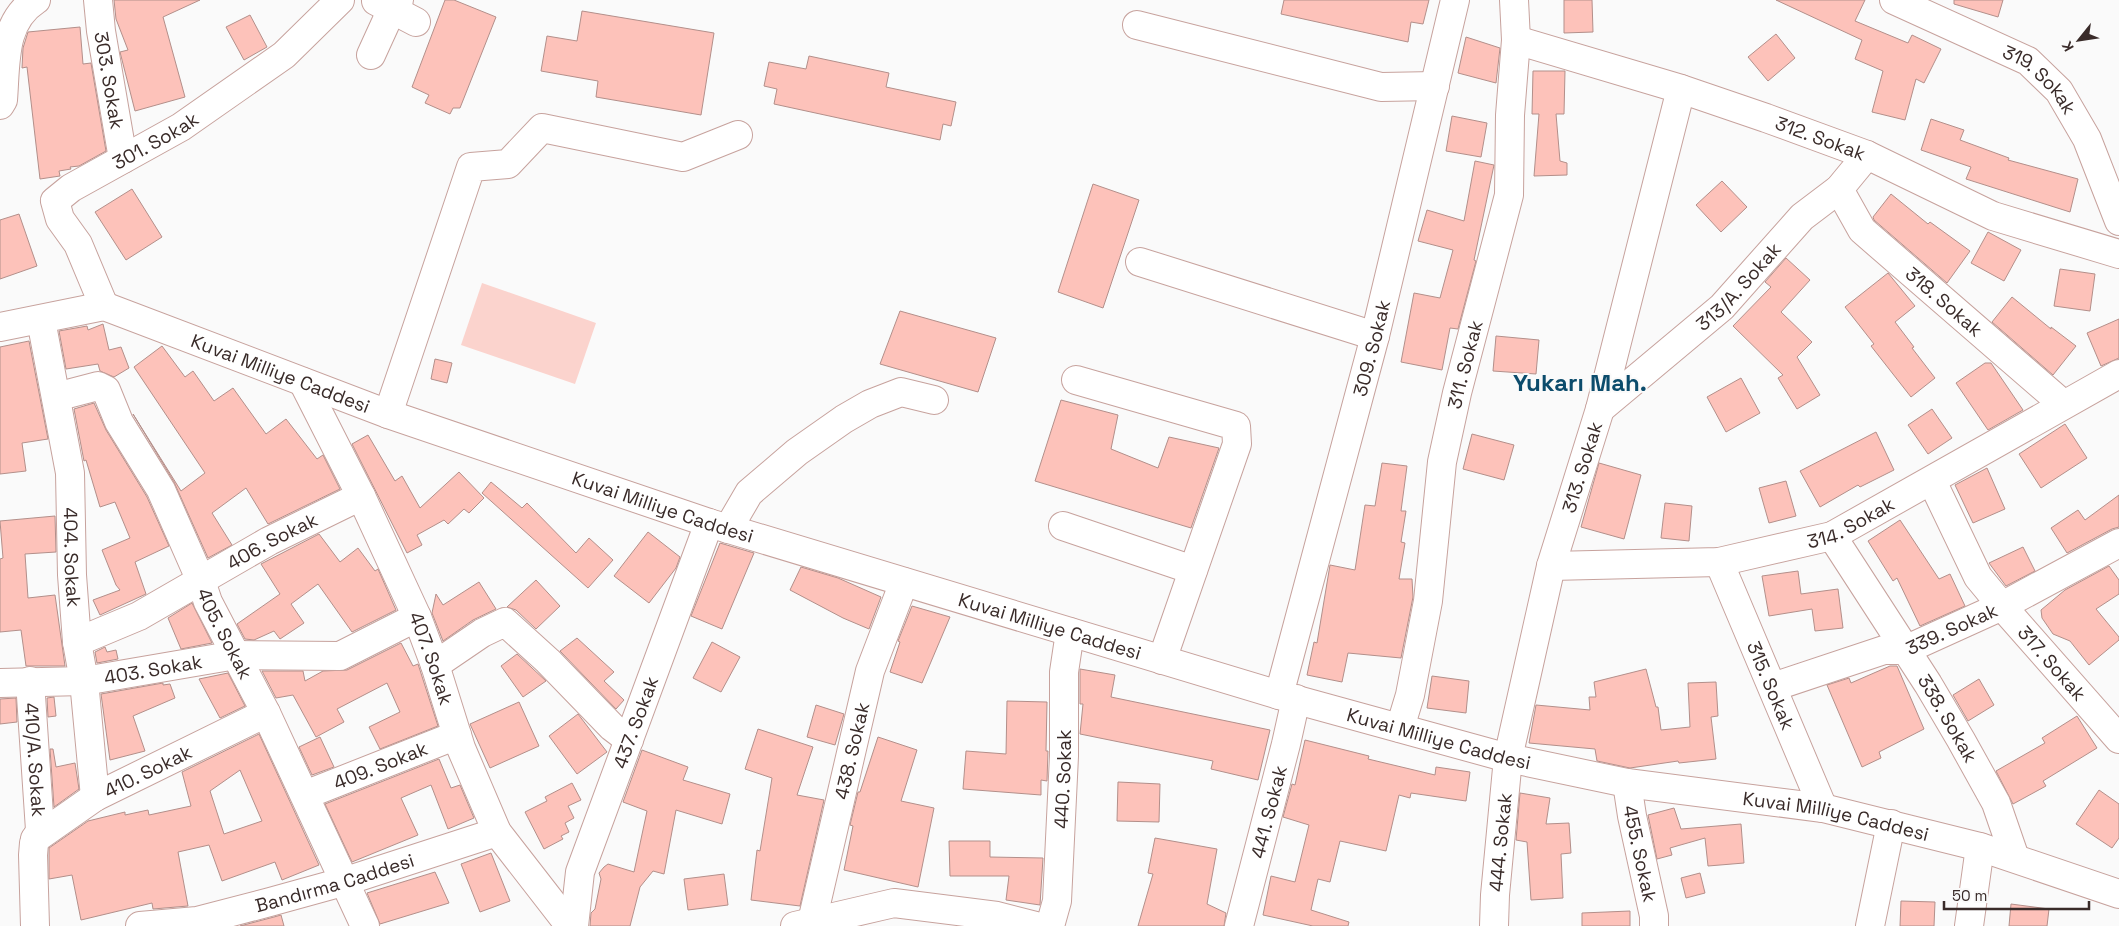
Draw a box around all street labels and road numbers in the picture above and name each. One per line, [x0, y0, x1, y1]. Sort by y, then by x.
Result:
street label: 303. Sokak [89, 29, 130, 131]
street label: 319. Sokak [1999, 39, 2082, 119]
street label: 301. Sokak [108, 106, 203, 175]
street label: 312. Sokak [1772, 110, 1869, 166]
street label: 313/A. Sokak [1691, 237, 1786, 336]
street label: 318. Sokak [1900, 261, 1988, 342]
street label: 309. Sokak [1347, 297, 1396, 399]
street label: 311. Sokak [1441, 317, 1488, 411]
street label: Kuvai Milliye Caddesi [188, 328, 374, 419]
street label: 313. Sokak [1556, 418, 1608, 516]
street label: Kuvai Milliye Caddesi [569, 465, 757, 548]
street label: 314. Sokak [1804, 491, 1899, 554]
street label: 404. Sokak [58, 507, 87, 608]
street label: 406. Sokak [222, 507, 322, 575]
street label: 405. Sokak [192, 585, 259, 683]
street label: Kuvai Milliye Caddesi [955, 587, 1144, 665]
street label: 339. Sokak [1902, 597, 2001, 661]
street label: 407. Sokak [404, 608, 459, 708]
street label: 317. Sokak [2012, 620, 2092, 706]
street label: 315. Sokak [1741, 637, 1801, 734]
street label: 403. Sokak [102, 649, 204, 690]
street label: 338. Sokak [1912, 669, 1983, 767]
street label: 437. Sokak [607, 673, 664, 772]
street label: 438. Sokak [828, 700, 875, 802]
street label: 410/A. Sokak [19, 702, 52, 818]
street label: Kuvai Milliye Caddesi [1344, 702, 1533, 775]
street label: 440. Sokak [1048, 729, 1077, 829]
street label: 409. Sokak [330, 735, 431, 795]
street label: 410. Sokak [100, 739, 196, 803]
street label: 441. Sokak [1245, 763, 1292, 861]
street label: Kuvai Milliye Caddesi [1741, 785, 1932, 846]
street label: 444. Sokak [1483, 792, 1517, 893]
street label: 455. Sokak [1618, 804, 1663, 904]
street label: Bandırma Caddesi [252, 847, 417, 918]

